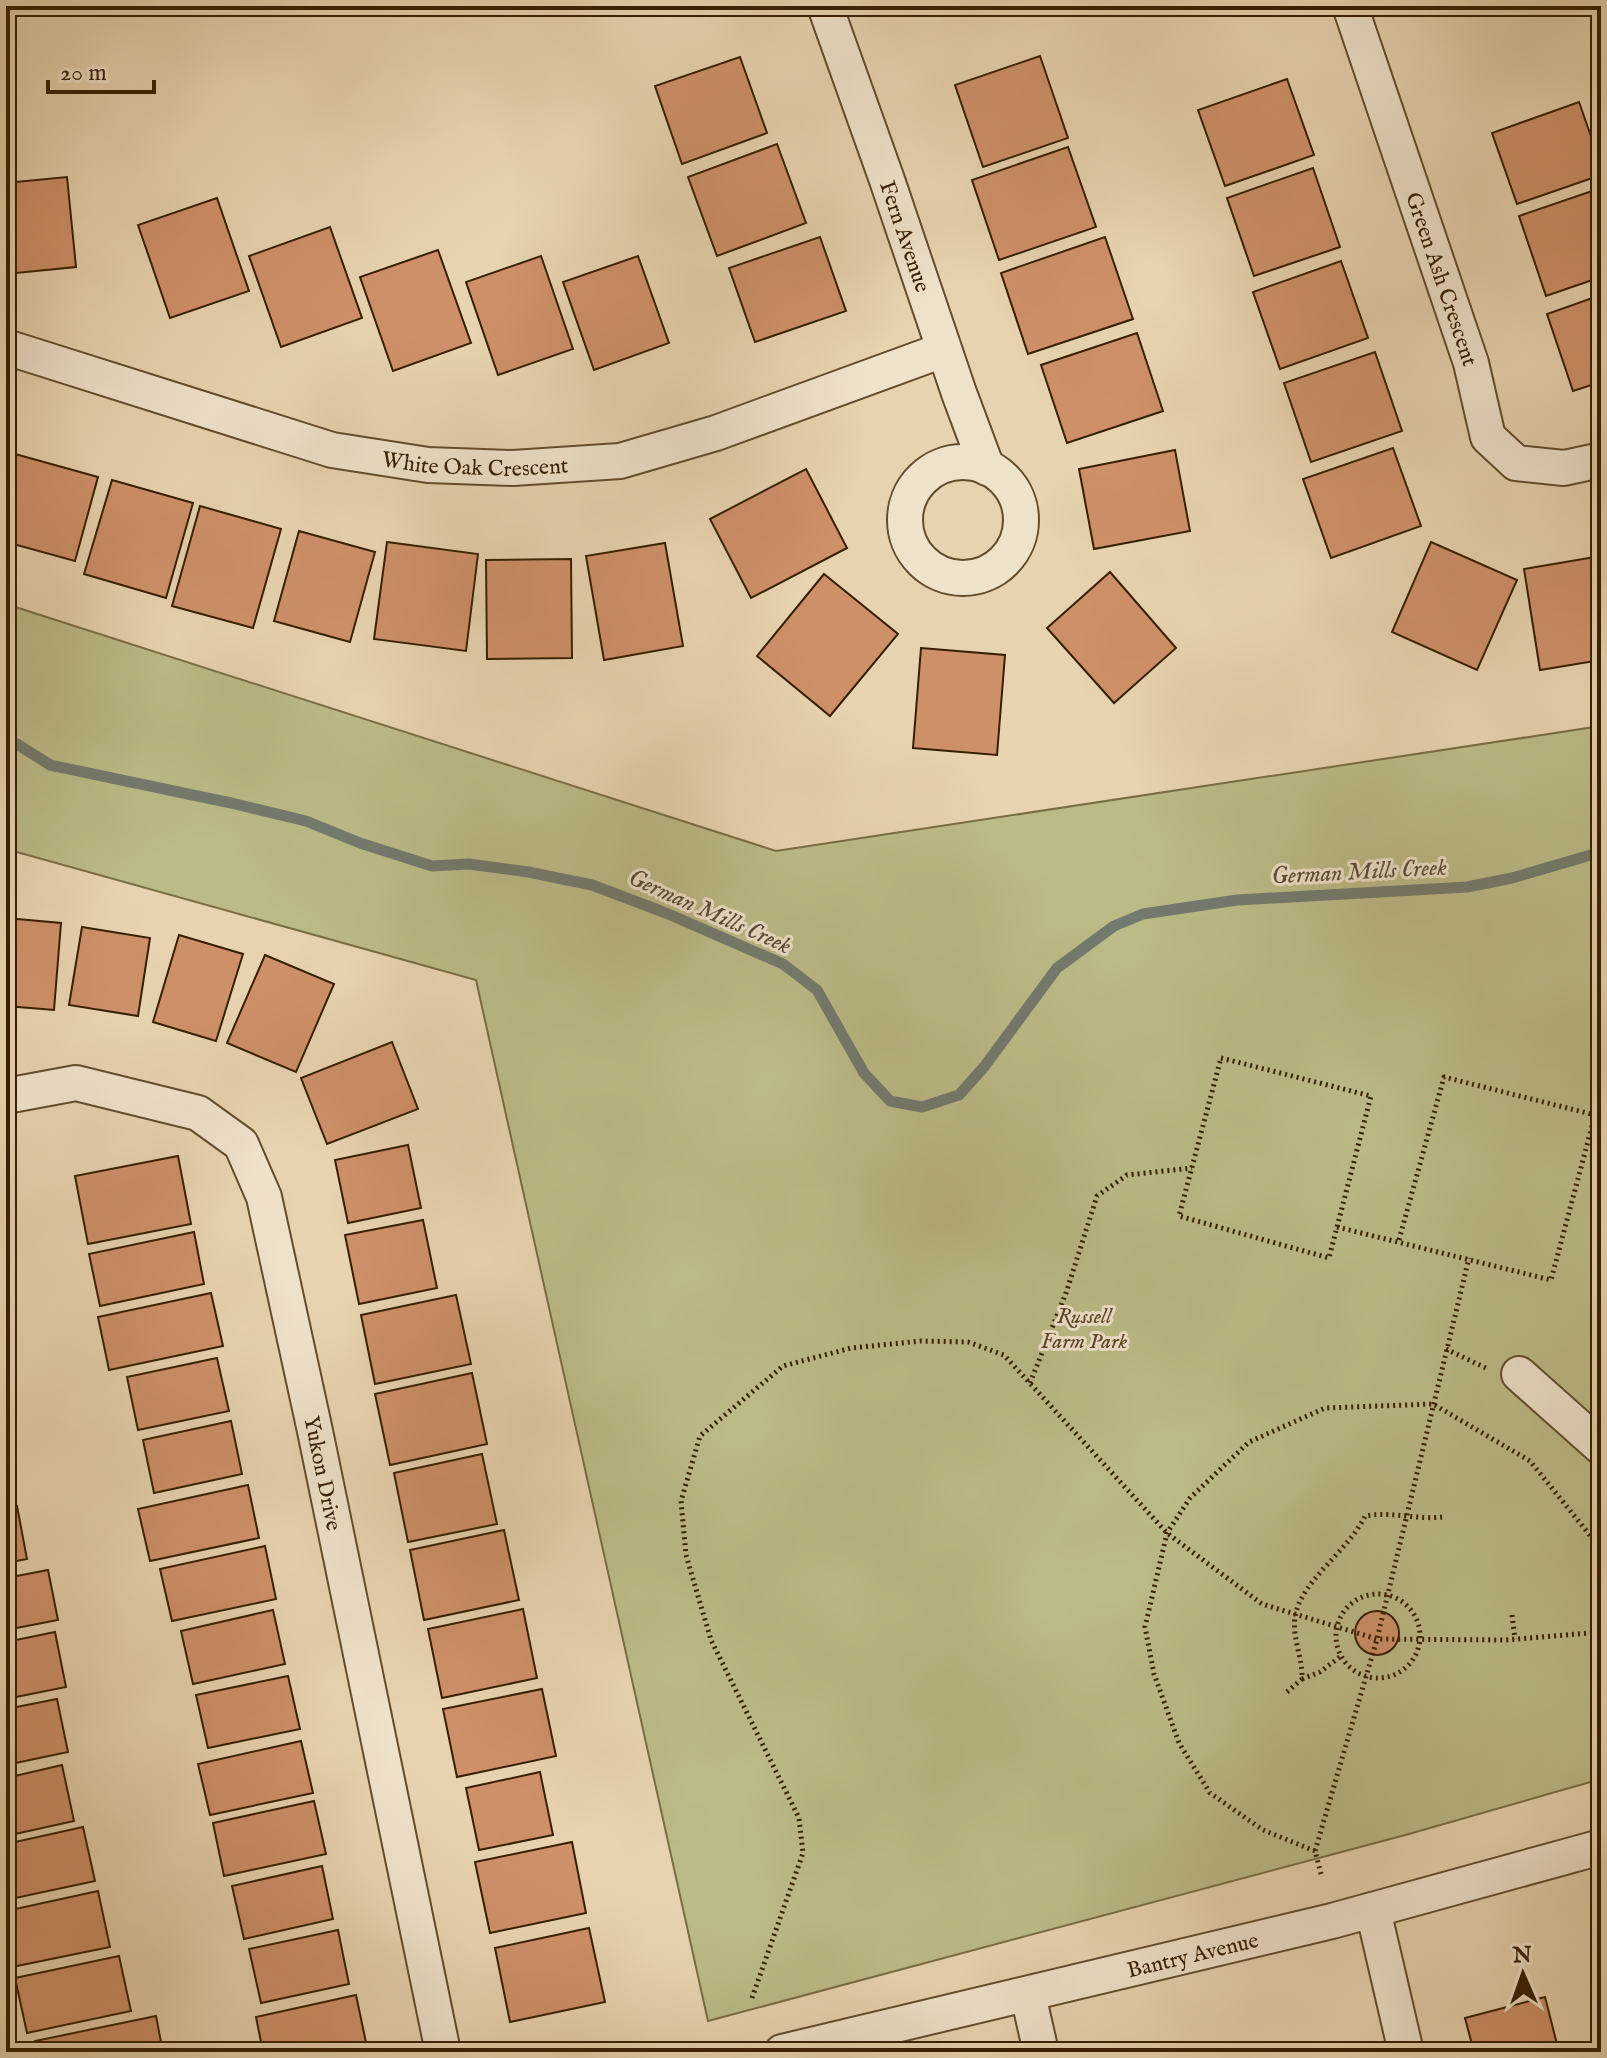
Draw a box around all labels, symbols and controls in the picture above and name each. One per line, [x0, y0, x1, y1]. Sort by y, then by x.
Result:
scale bar [48, 44, 154, 94]
text: 20 m [60, 58, 107, 89]
street label: Fern Avenue [872, 177, 936, 296]
street label: Green Ash Crescent [1398, 189, 1483, 370]
street label: White Oak Crescent [380, 446, 570, 484]
water label: German Mills Creek [1271, 852, 1448, 893]
water label: German Mills Creek [623, 863, 796, 962]
park label: Russell Farm Park [1041, 1303, 1128, 1356]
street label: Yukon Drive [296, 1413, 347, 1533]
street label: Bantry Avenue [1124, 1927, 1262, 1985]
north arrow [1483, 1934, 1563, 2014]
text: N [1511, 1942, 1532, 1970]

